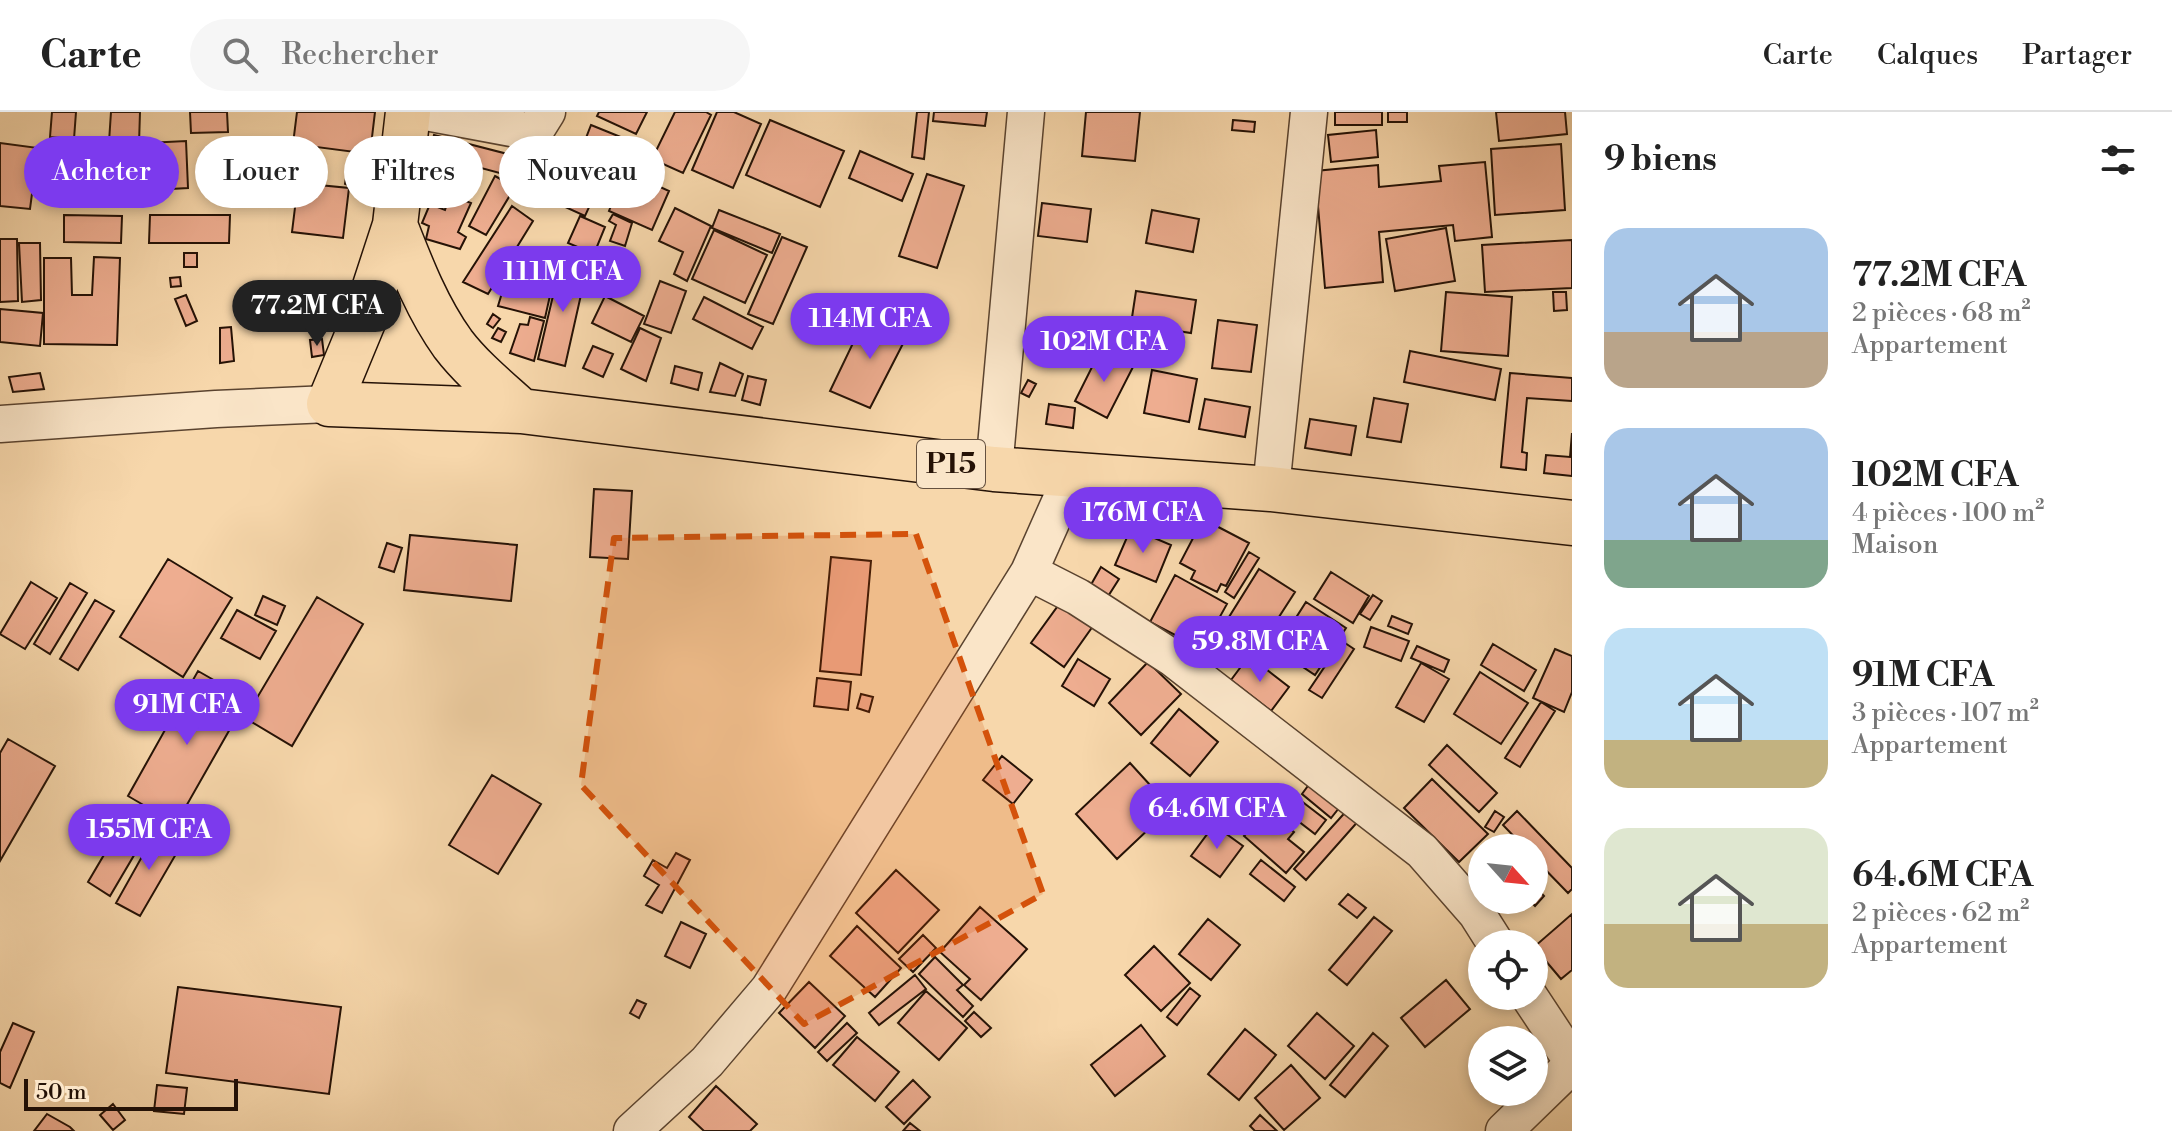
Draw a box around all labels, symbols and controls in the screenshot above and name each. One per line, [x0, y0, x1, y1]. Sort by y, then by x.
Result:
search box [190, 19, 750, 91]
text: Carte [40, 32, 142, 79]
icon: search [218, 33, 262, 77]
text: Rechercher [282, 36, 439, 74]
text: Carte [1763, 38, 1833, 73]
text: Calques [1877, 38, 1978, 73]
text: Partager [2022, 38, 2132, 73]
chip: Acheter [24, 136, 179, 208]
chip: Louer [195, 136, 328, 208]
chip: Filtres [344, 136, 483, 208]
chip: Nouveau [499, 136, 665, 208]
icon: filters [2096, 138, 2140, 182]
text: 9 biens [1604, 139, 1717, 181]
pin: 111M CFA [480, 246, 646, 314]
text: 77.2M CFA [1852, 255, 2026, 297]
text: 111M CFA [503, 256, 623, 288]
icon: home [1668, 260, 1764, 356]
pin: 77.2M CFA [225, 280, 409, 348]
text: 77.2M CFA [250, 290, 384, 322]
pin: 114M CFA [787, 293, 953, 361]
text: 2 pièces · 68 m² [1852, 297, 2031, 329]
text: 114M CFA [809, 303, 931, 335]
pin: 102M CFA [1021, 316, 1187, 384]
text: 102M CFA [1040, 326, 1168, 358]
text: Appartement [1852, 329, 2008, 361]
road number: P15 [917, 440, 985, 488]
text: 102M CFA [1852, 455, 2019, 497]
icon: home [1668, 460, 1764, 556]
pin: 176M CFA [1060, 487, 1226, 555]
text: 176M CFA [1082, 497, 1204, 529]
text: 4 pièces · 100 m² [1852, 497, 2044, 529]
text: Maison [1852, 529, 1938, 561]
pin: 59.8M CFA [1168, 616, 1352, 684]
text: 59.8M CFA [1191, 626, 1329, 658]
text: 91M CFA [1852, 655, 1994, 697]
icon: home [1668, 660, 1764, 756]
pin: 91M CFA [113, 679, 261, 747]
text: 91M CFA [133, 689, 241, 721]
text: 3 pièces · 107 m² [1852, 697, 2039, 729]
text: Appartement [1852, 729, 2008, 761]
pin: 64.6M CFA [1125, 783, 1309, 851]
text: 64.6M CFA [1148, 793, 1286, 825]
pin: 155M CFA [66, 804, 232, 872]
text: 155M CFA [86, 814, 212, 846]
north arrow [1468, 834, 1548, 914]
map controls [1468, 834, 1548, 1106]
text: 64.6M CFA [1852, 855, 2033, 897]
icon: home [1668, 860, 1764, 956]
text: 2 pièces · 62 m² [1852, 897, 2029, 929]
text: Appartement [1852, 929, 2008, 961]
button: locate [1468, 930, 1548, 1010]
button: layers [1468, 1026, 1548, 1106]
scale bar [24, 1075, 238, 1111]
text: 50 m [36, 1079, 87, 1106]

